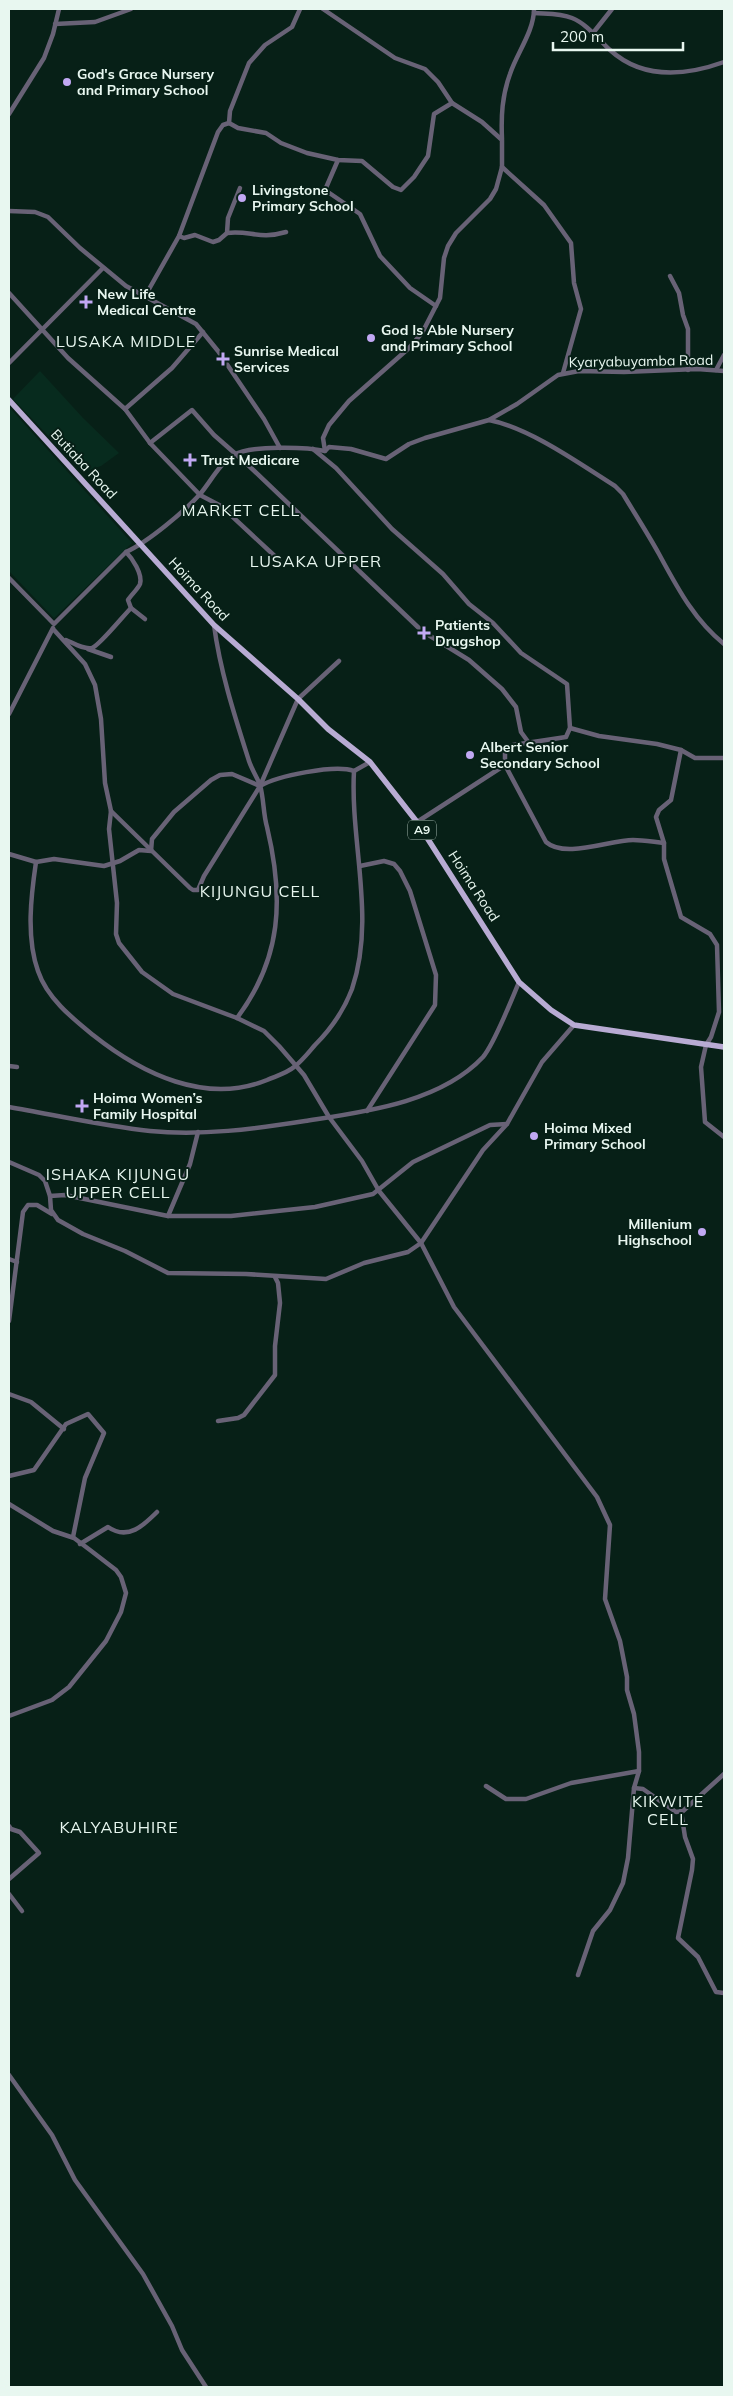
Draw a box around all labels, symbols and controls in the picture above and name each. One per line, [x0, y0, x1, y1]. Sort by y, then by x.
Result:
scale bar [553, 20, 683, 52]
text: 200 m [560, 27, 604, 46]
place label: God's Grace Nursery and Primary School [77, 65, 214, 99]
marker: God's Grace Nursery and Primary School [61, 76, 73, 88]
place label: Livingstone Primary School [252, 181, 354, 215]
marker: Livingstone Primary School [236, 192, 248, 204]
place label: New Life Medical Centre [97, 285, 196, 319]
marker: New Life Medical Centre [79, 295, 93, 309]
place label: God Is Able Nursery and Primary School [381, 321, 514, 355]
district label: LUSAKA MIDDLE [56, 331, 196, 351]
marker: God Is Able Nursery and Primary School [365, 332, 377, 344]
place label: Sunrise Medical Services [234, 342, 339, 376]
street label: Kyaryabuyamba Road [569, 351, 713, 371]
marker: Sunrise Medical Services [216, 352, 230, 366]
street label: Butiaba Road [47, 425, 121, 503]
place label: Trust Medicare [201, 451, 300, 469]
marker: Trust Medicare [183, 453, 197, 467]
district label: MARKET CELL [182, 500, 300, 520]
district label: LUSAKA UPPER [250, 551, 382, 571]
street label: Hoima Road [165, 553, 233, 625]
place label: Patients Drugshop [435, 616, 501, 650]
marker: Patients Drugshop [417, 626, 431, 640]
place label: Albert Senior Secondary School [480, 738, 600, 772]
marker: Albert Senior Secondary School [464, 749, 476, 761]
road number: A9 [408, 820, 436, 840]
street label: Hoima Road [444, 847, 504, 925]
district label: KIJUNGU CELL [200, 881, 320, 901]
place label: Hoima Women’s Family Hospital [93, 1089, 203, 1123]
marker: Hoima Women’s Family Hospital [75, 1099, 89, 1113]
place label: Hoima Mixed Primary School [544, 1119, 646, 1153]
marker: Hoima Mixed Primary School [528, 1130, 540, 1142]
district label: ISHAKA KIJUNGU UPPER CELL [46, 1164, 190, 1202]
place label: Millenium Highschool [618, 1215, 692, 1249]
marker: Millenium Highschool [696, 1226, 708, 1238]
district label: KIKWITE CELL [632, 1791, 704, 1829]
district label: KALYABUHIRE [59, 1817, 179, 1837]

